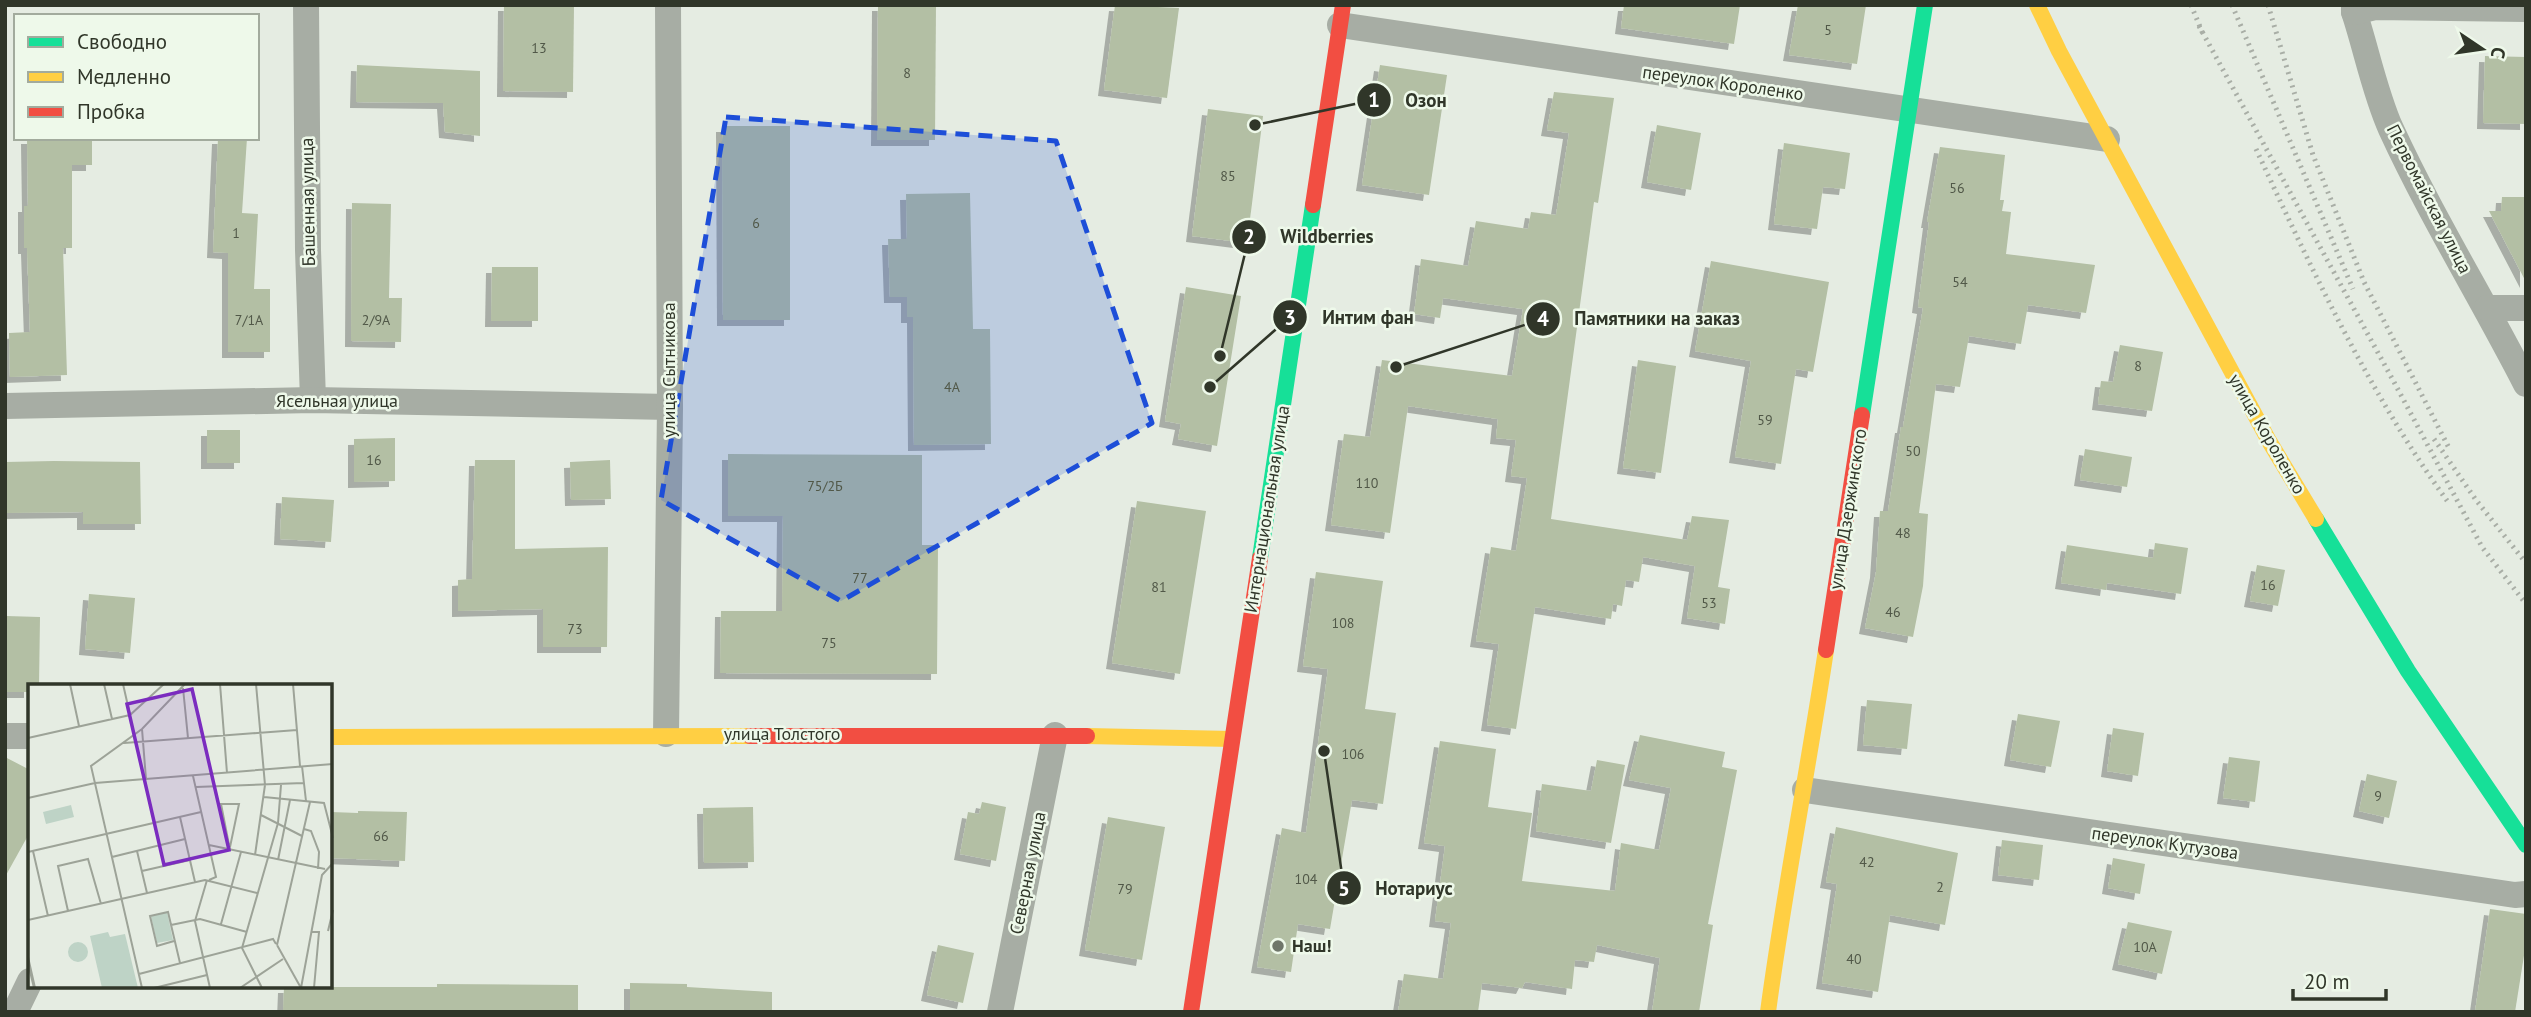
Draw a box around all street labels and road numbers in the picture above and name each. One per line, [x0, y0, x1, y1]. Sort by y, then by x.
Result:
street label: переулок Короленко [1641, 60, 1805, 105]
street label: Первомайская улица [2382, 120, 2477, 277]
street label: Башенная улица [295, 137, 320, 267]
street label: улица Сытникова [657, 302, 680, 438]
street label: улица Короленко [2224, 369, 2311, 498]
street label: Ясельная улица [276, 389, 398, 412]
street label: Интернациональная улица [1239, 404, 1294, 614]
street label: улица Дзержинского [1823, 427, 1872, 591]
street label: улица Толстого [724, 722, 840, 745]
street label: Северная улица [1004, 810, 1051, 936]
street label: переулок Кутузова [2090, 821, 2240, 864]

